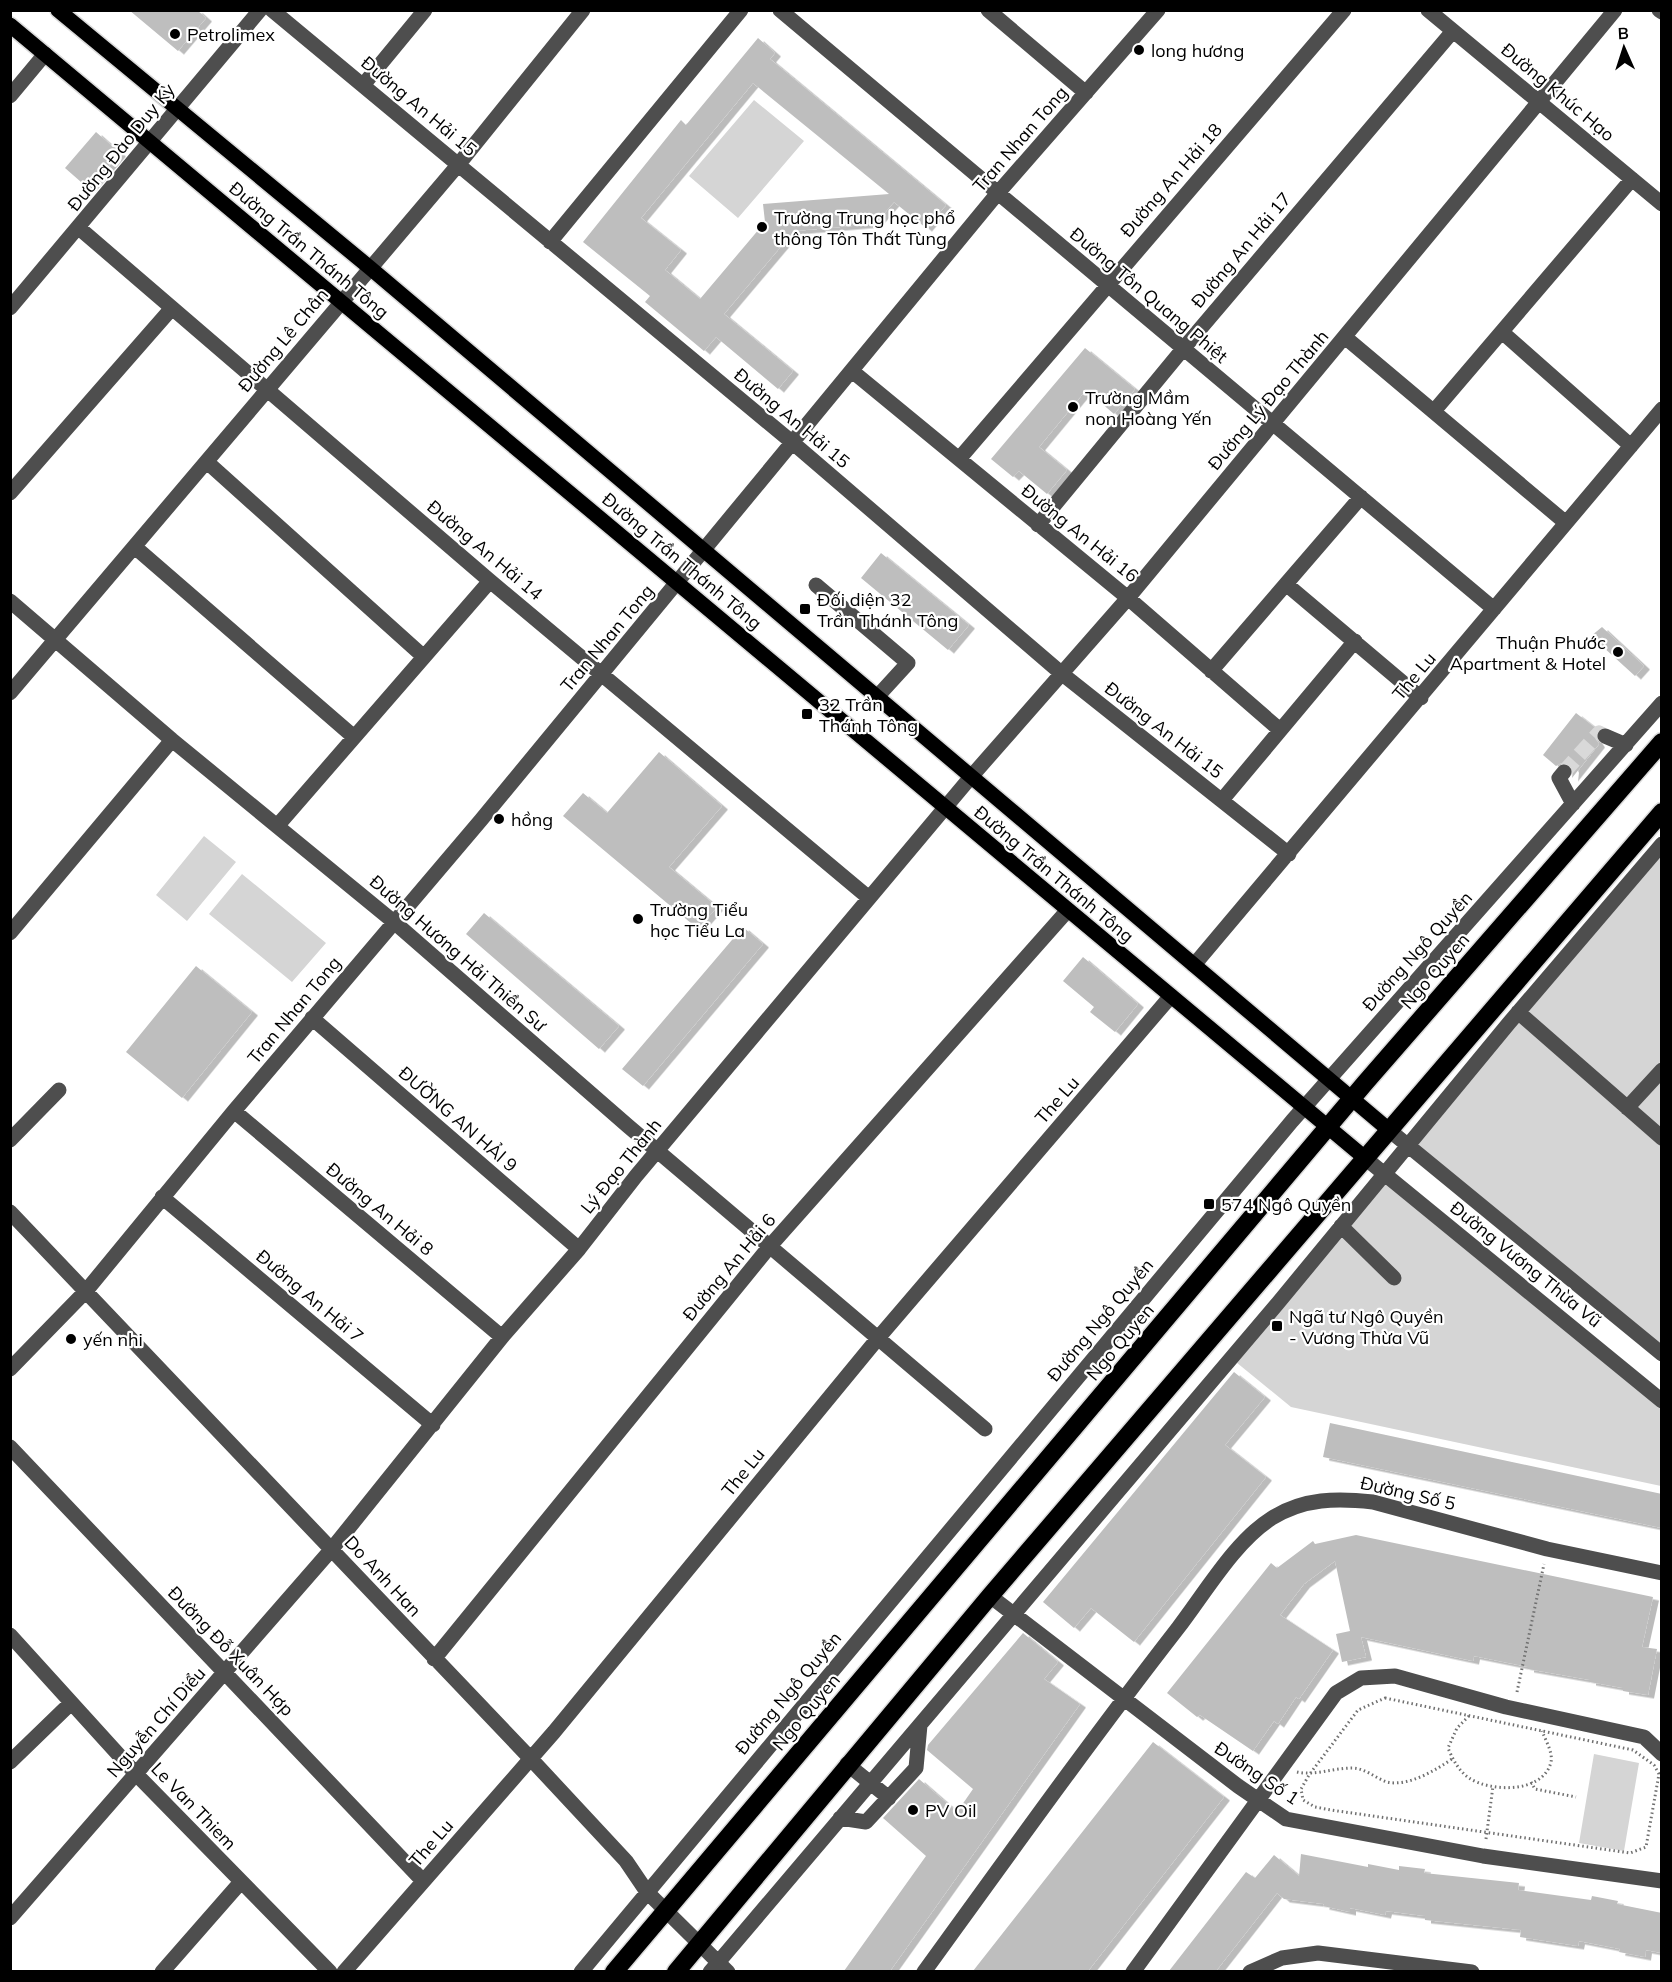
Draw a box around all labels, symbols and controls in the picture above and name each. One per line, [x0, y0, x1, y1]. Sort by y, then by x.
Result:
north arrow [1594, 18, 1654, 78]
place label: Petrolimex [187, 23, 275, 46]
text: B [1617, 23, 1629, 43]
marker: Petrolimex [168, 27, 182, 41]
street label: Đường Khúc Hạo [1497, 38, 1619, 146]
place label: long hương [1151, 39, 1244, 62]
marker: long hương [1132, 43, 1146, 57]
street label: Đường An Hải 15 [357, 51, 482, 161]
street label: Đường Đào Duy Kỳ [62, 78, 180, 216]
street label: Tran Nhan Tong [968, 81, 1072, 197]
street label: Đường An Hải 18 [1115, 118, 1227, 242]
street label: Đường Trần Thánh Tông [224, 176, 394, 324]
street label: Đường An Hải 17 [1186, 188, 1296, 312]
place label: Trường Trung học phổ thông Tôn Thất Tùng [774, 206, 955, 250]
marker: Trường Trung học phổ thông Tôn Thất Tùng [755, 220, 769, 234]
street label: Đường Tôn Quang Phiệt [1065, 222, 1233, 368]
street label: Đường Lê Chân [233, 283, 333, 397]
street label: Đường Lý Đạo Thành [1203, 325, 1333, 475]
street label: Đường An Hải 15 [730, 363, 855, 473]
place label: Trường Mầm non Hoàng Yến [1085, 386, 1212, 430]
marker: Trường Mầm non Hoàng Yến [1066, 400, 1080, 414]
street label: Đường An Hải 16 [1017, 479, 1143, 587]
street label: Đường Trần Thánh Tông [597, 487, 767, 635]
street label: Đường An Hải 14 [423, 495, 548, 605]
street label: Tran Nhan Tong [555, 580, 659, 696]
place label: Đối diện 32 Trần Thánh Tông [817, 588, 958, 632]
marker: Đối diện 32 Trần Thánh Tông [798, 602, 812, 616]
place label: Thuận Phước Apartment & Hotel [1450, 631, 1606, 675]
marker: Thuận Phước Apartment & Hotel [1611, 645, 1625, 659]
street label: The Lu [1387, 647, 1441, 705]
street label: Đường An Hải 15 [1100, 677, 1228, 783]
place label: 32 Trần Thánh Tông [819, 693, 918, 737]
marker: 32 Trần Thánh Tông [800, 707, 814, 721]
street label: Đường Trần Thánh Tông [969, 800, 1139, 948]
place label: hồng [511, 808, 553, 831]
marker: hồng [492, 812, 506, 826]
street label: Đường Hương Hải Thiền Sư [365, 870, 552, 1037]
street label: Đường Ngô Quyền [1357, 886, 1477, 1016]
place label: Trường Tiểu học Tiểu La [650, 898, 748, 942]
marker: Trường Tiểu học Tiểu La [631, 912, 645, 926]
street label: Ngo Quyen [1396, 928, 1474, 1014]
street label: Tran Nhan Tong [242, 952, 346, 1068]
street label: ĐƯỜNG AN HẢl 9 [394, 1061, 522, 1177]
street label: The Lu [1030, 1071, 1084, 1129]
street label: Lý Đạo Thành [576, 1114, 666, 1218]
street label: Đường An Hải 8 [322, 1157, 438, 1261]
place label: 574 Ngô Quyền [1221, 1193, 1351, 1216]
street label: Đường Vương Thừa Vũ [1446, 1196, 1606, 1332]
marker: 574 Ngô Quyền [1202, 1197, 1216, 1211]
street label: Đường An Hải 6 [677, 1209, 781, 1325]
street label: Đường An Hải 7 [252, 1244, 368, 1348]
street label: Đường Ngô Quyền [1042, 1254, 1158, 1386]
street label: Ngo Quyen [1081, 1299, 1159, 1385]
place label: Ngã tư Ngô Quyền - Vương Thừa Vũ [1289, 1305, 1444, 1349]
marker: Ngã tư Ngô Quyền - Vương Thừa Vũ [1270, 1319, 1284, 1333]
place label: yến nhi [83, 1328, 143, 1351]
marker: yến nhi [64, 1332, 78, 1346]
street label: The Lu [716, 1443, 770, 1501]
street label: Đường Số 5 [1358, 1471, 1458, 1515]
street label: Do Anh Han [340, 1531, 426, 1621]
street label: Đường Đỗ Xuân Hợp [163, 1581, 299, 1721]
street label: Đường Ngô Quyền [730, 1627, 846, 1759]
street label: Nguyễn Chí Diểu [102, 1662, 210, 1782]
street label: Ngo Quyen [767, 1669, 845, 1755]
street label: Đường Số 1 [1210, 1736, 1304, 1810]
street label: Le Van Thiem [146, 1757, 242, 1855]
place label: PV Oil [925, 1799, 976, 1822]
marker: PV Oil [906, 1803, 920, 1817]
street label: The Lu [404, 1814, 458, 1872]

